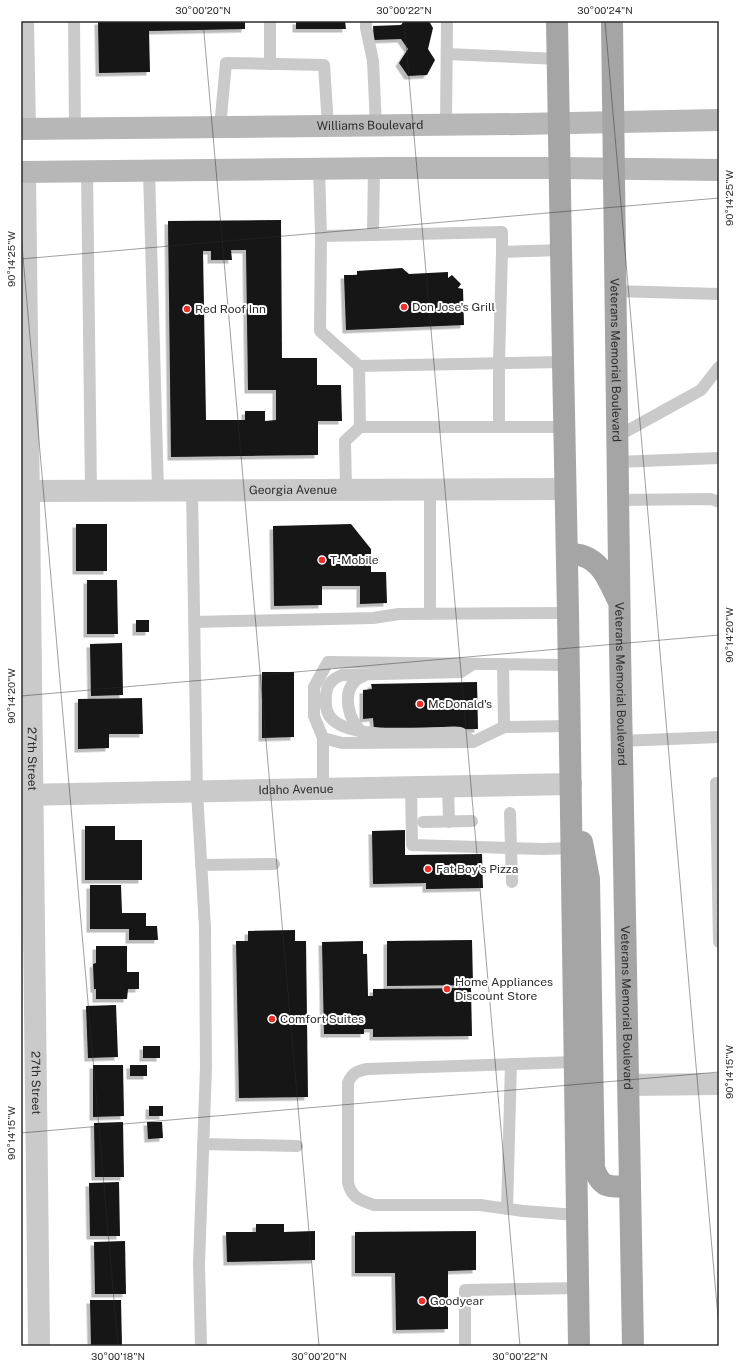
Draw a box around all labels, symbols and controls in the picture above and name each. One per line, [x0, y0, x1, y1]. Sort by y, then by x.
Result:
text: 30°00'20"N [175, 4, 231, 16]
text: 30°00'22"N [376, 4, 432, 16]
text: 30°00'24"N [577, 4, 633, 16]
street label: Williams Boulevard [317, 118, 423, 133]
text: 90°14'25"W [723, 170, 735, 226]
text: 90°14'25"W [5, 231, 17, 287]
street label: Veterans Memorial Boulevard [607, 278, 624, 442]
place label: Don Jose's Grill [412, 300, 495, 314]
place label: Red Roof Inn [195, 302, 266, 316]
marker: Don Jose's Grill [399, 302, 409, 312]
marker: Red Roof Inn [182, 304, 192, 314]
street label: Georgia Avenue [249, 483, 337, 497]
place label: T-Mobile [330, 553, 379, 567]
marker: T-Mobile [317, 555, 327, 565]
street label: Veterans Memorial Boulevard [612, 602, 629, 766]
text: 90°14'20"W [723, 607, 735, 663]
text: 90°14'20"W [5, 668, 17, 724]
place label: McDonald's [428, 697, 492, 711]
marker: McDonald's [415, 699, 425, 709]
street label: 27th Street [25, 727, 39, 791]
street label: Idaho Avenue [258, 782, 334, 797]
place label: Fat Boy's Pizza [436, 862, 518, 876]
marker: Fat Boy's Pizza [423, 864, 433, 874]
street label: Veterans Memorial Boulevard [618, 926, 635, 1090]
place label: Home Appliances Discount Store [455, 975, 553, 1003]
marker: Home Appliances Discount Store [442, 984, 452, 994]
place label: Comfort Suites [280, 1012, 364, 1026]
marker: Comfort Suites [267, 1014, 277, 1024]
text: 90°14'15"W [723, 1045, 735, 1099]
street label: 27th Street [28, 1051, 43, 1115]
text: 90°14'15"W [5, 1106, 17, 1160]
place label: Goodyear [430, 1294, 484, 1308]
marker: Goodyear [417, 1296, 427, 1306]
text: 30°00'18"N [91, 1350, 145, 1362]
text: 30°00'20"N [291, 1350, 347, 1362]
text: 30°00'22"N [492, 1350, 548, 1362]

